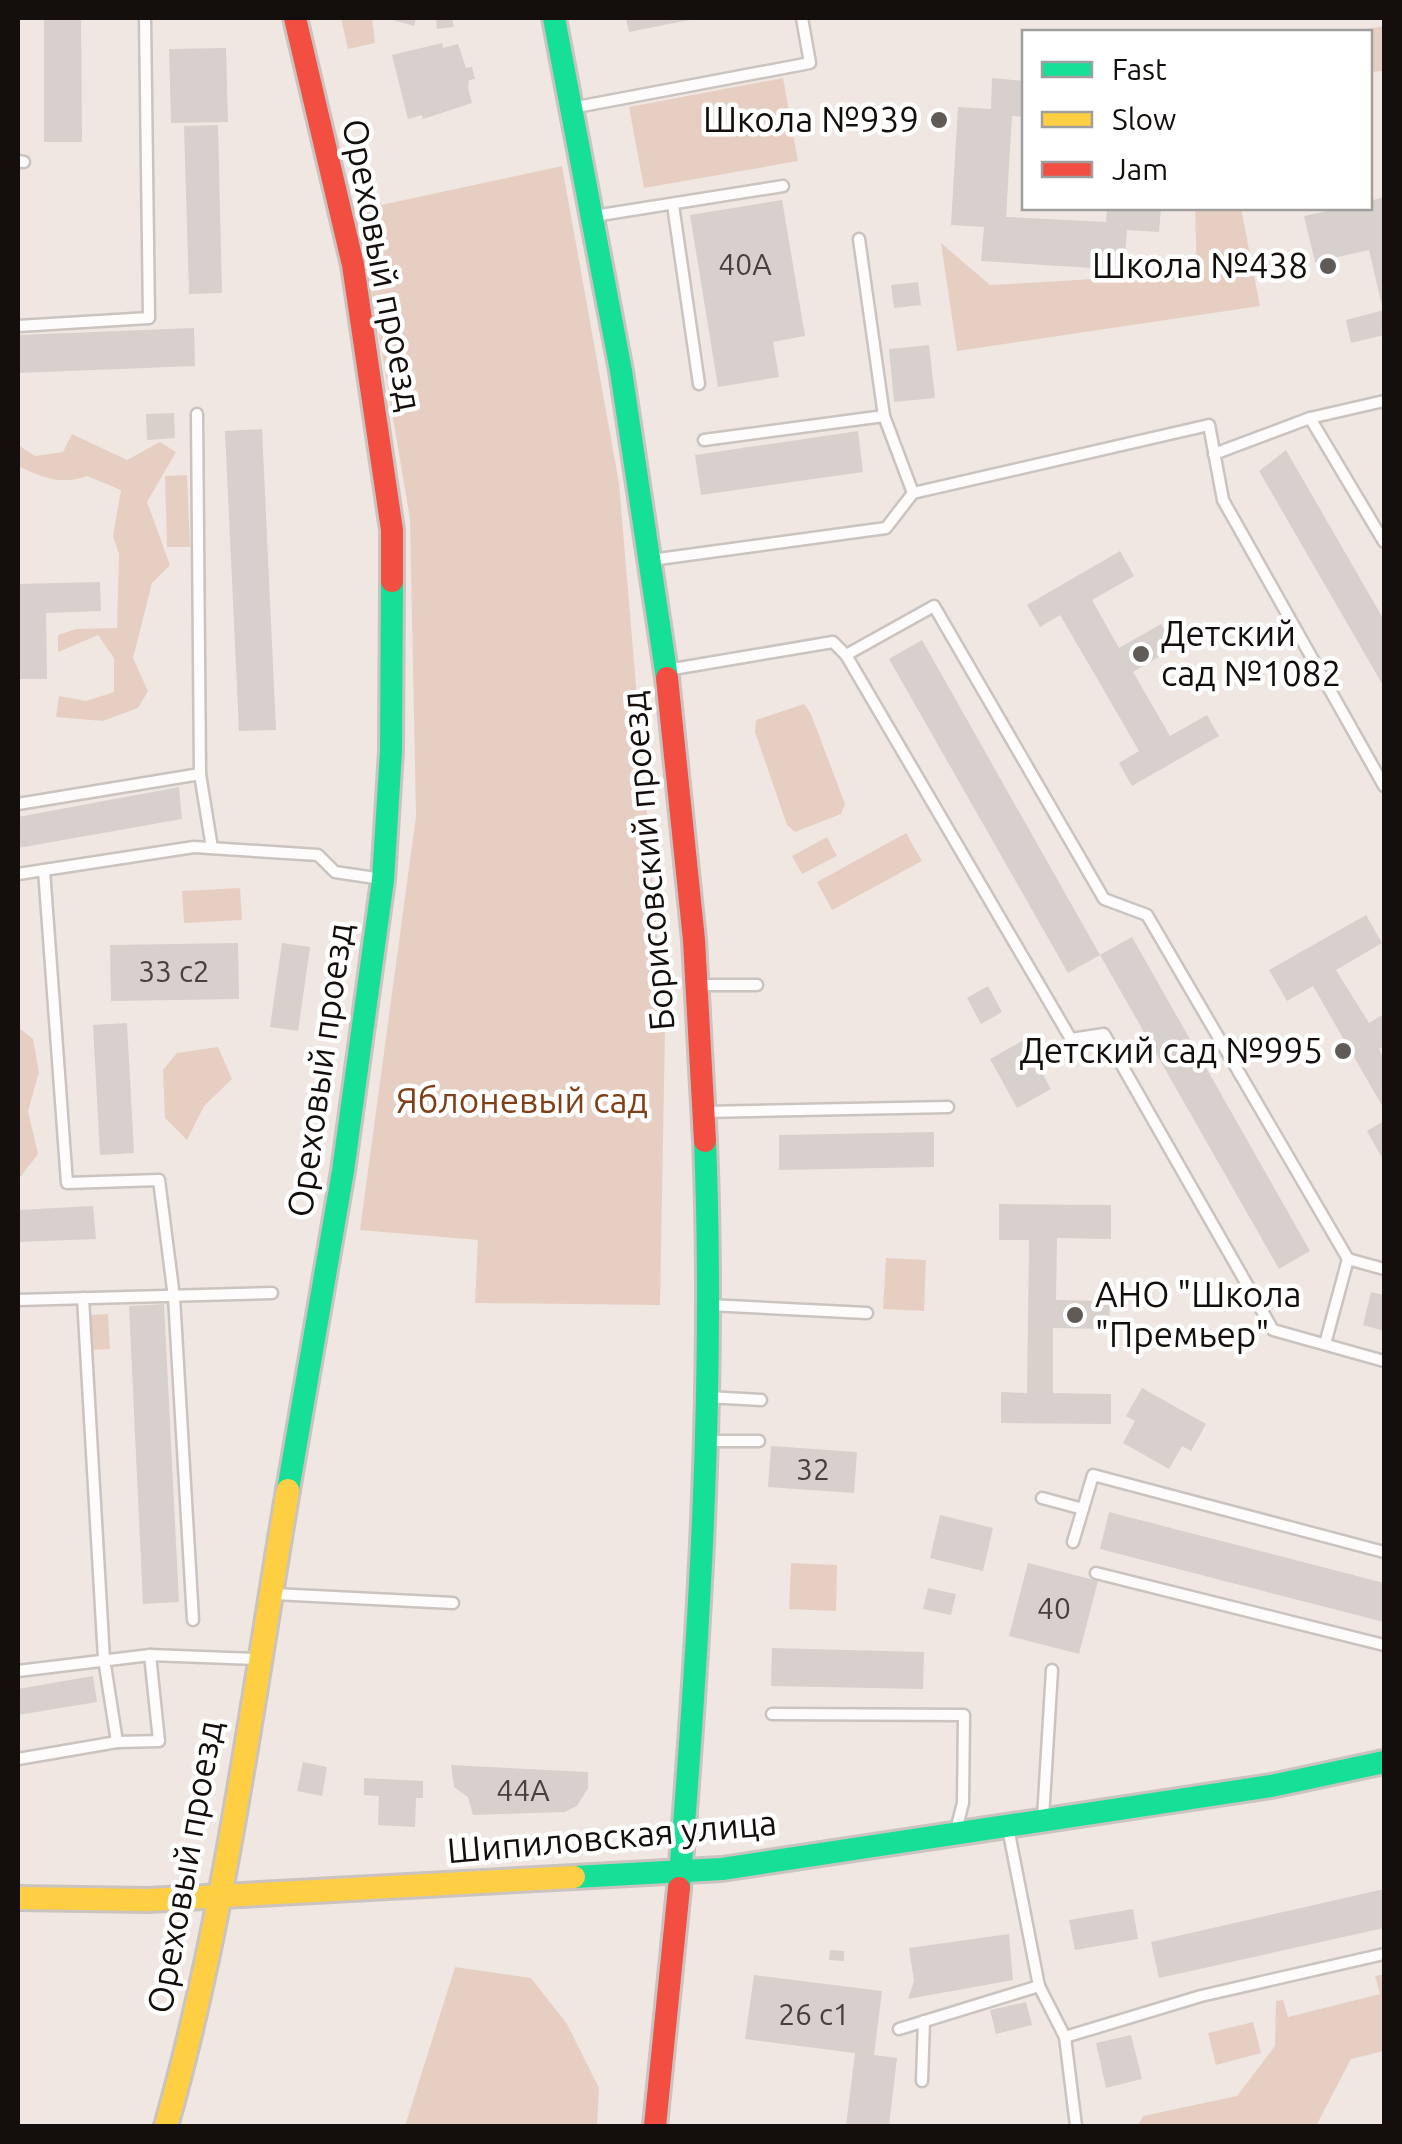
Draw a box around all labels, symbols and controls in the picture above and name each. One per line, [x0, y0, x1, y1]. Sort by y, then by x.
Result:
legend [1022, 30, 1372, 210]
text: Fast [1112, 52, 1167, 86]
place label: Школа №939 [703, 99, 919, 139]
text: Slow [1112, 102, 1176, 136]
marker: Школа №939 [928, 109, 950, 131]
street label: Ореховый проезд [335, 116, 431, 414]
text: Jam [1112, 152, 1168, 186]
place label: Школа №438 [1092, 245, 1308, 285]
house number: 40А [718, 247, 772, 281]
marker: Школа №438 [1317, 255, 1339, 277]
place label: Детский сад №1082 [1161, 613, 1341, 693]
marker: Детский сад №1082 [1130, 643, 1152, 665]
street label: Борисовский проезд [612, 690, 682, 1032]
street label: Ореховый проезд [279, 920, 359, 1219]
house number: 33 с2 [138, 954, 210, 988]
place label: Детский сад №995 [1019, 1030, 1323, 1070]
marker: Детский сад №995 [1332, 1040, 1354, 1062]
park label: Яблоневый сад [396, 1080, 648, 1120]
place label: АНО "Школа "Премьер" [1095, 1274, 1302, 1354]
marker: АНО "Школа "Премьер" [1064, 1304, 1086, 1326]
house number: 32 [796, 1452, 830, 1486]
house number: 40 [1037, 1591, 1071, 1625]
street label: Ореховый проезд [139, 1717, 229, 2016]
house number: 44А [496, 1773, 550, 1807]
street label: Шипиловская улица [445, 1802, 778, 1870]
house number: 26 с1 [778, 1997, 850, 2031]

